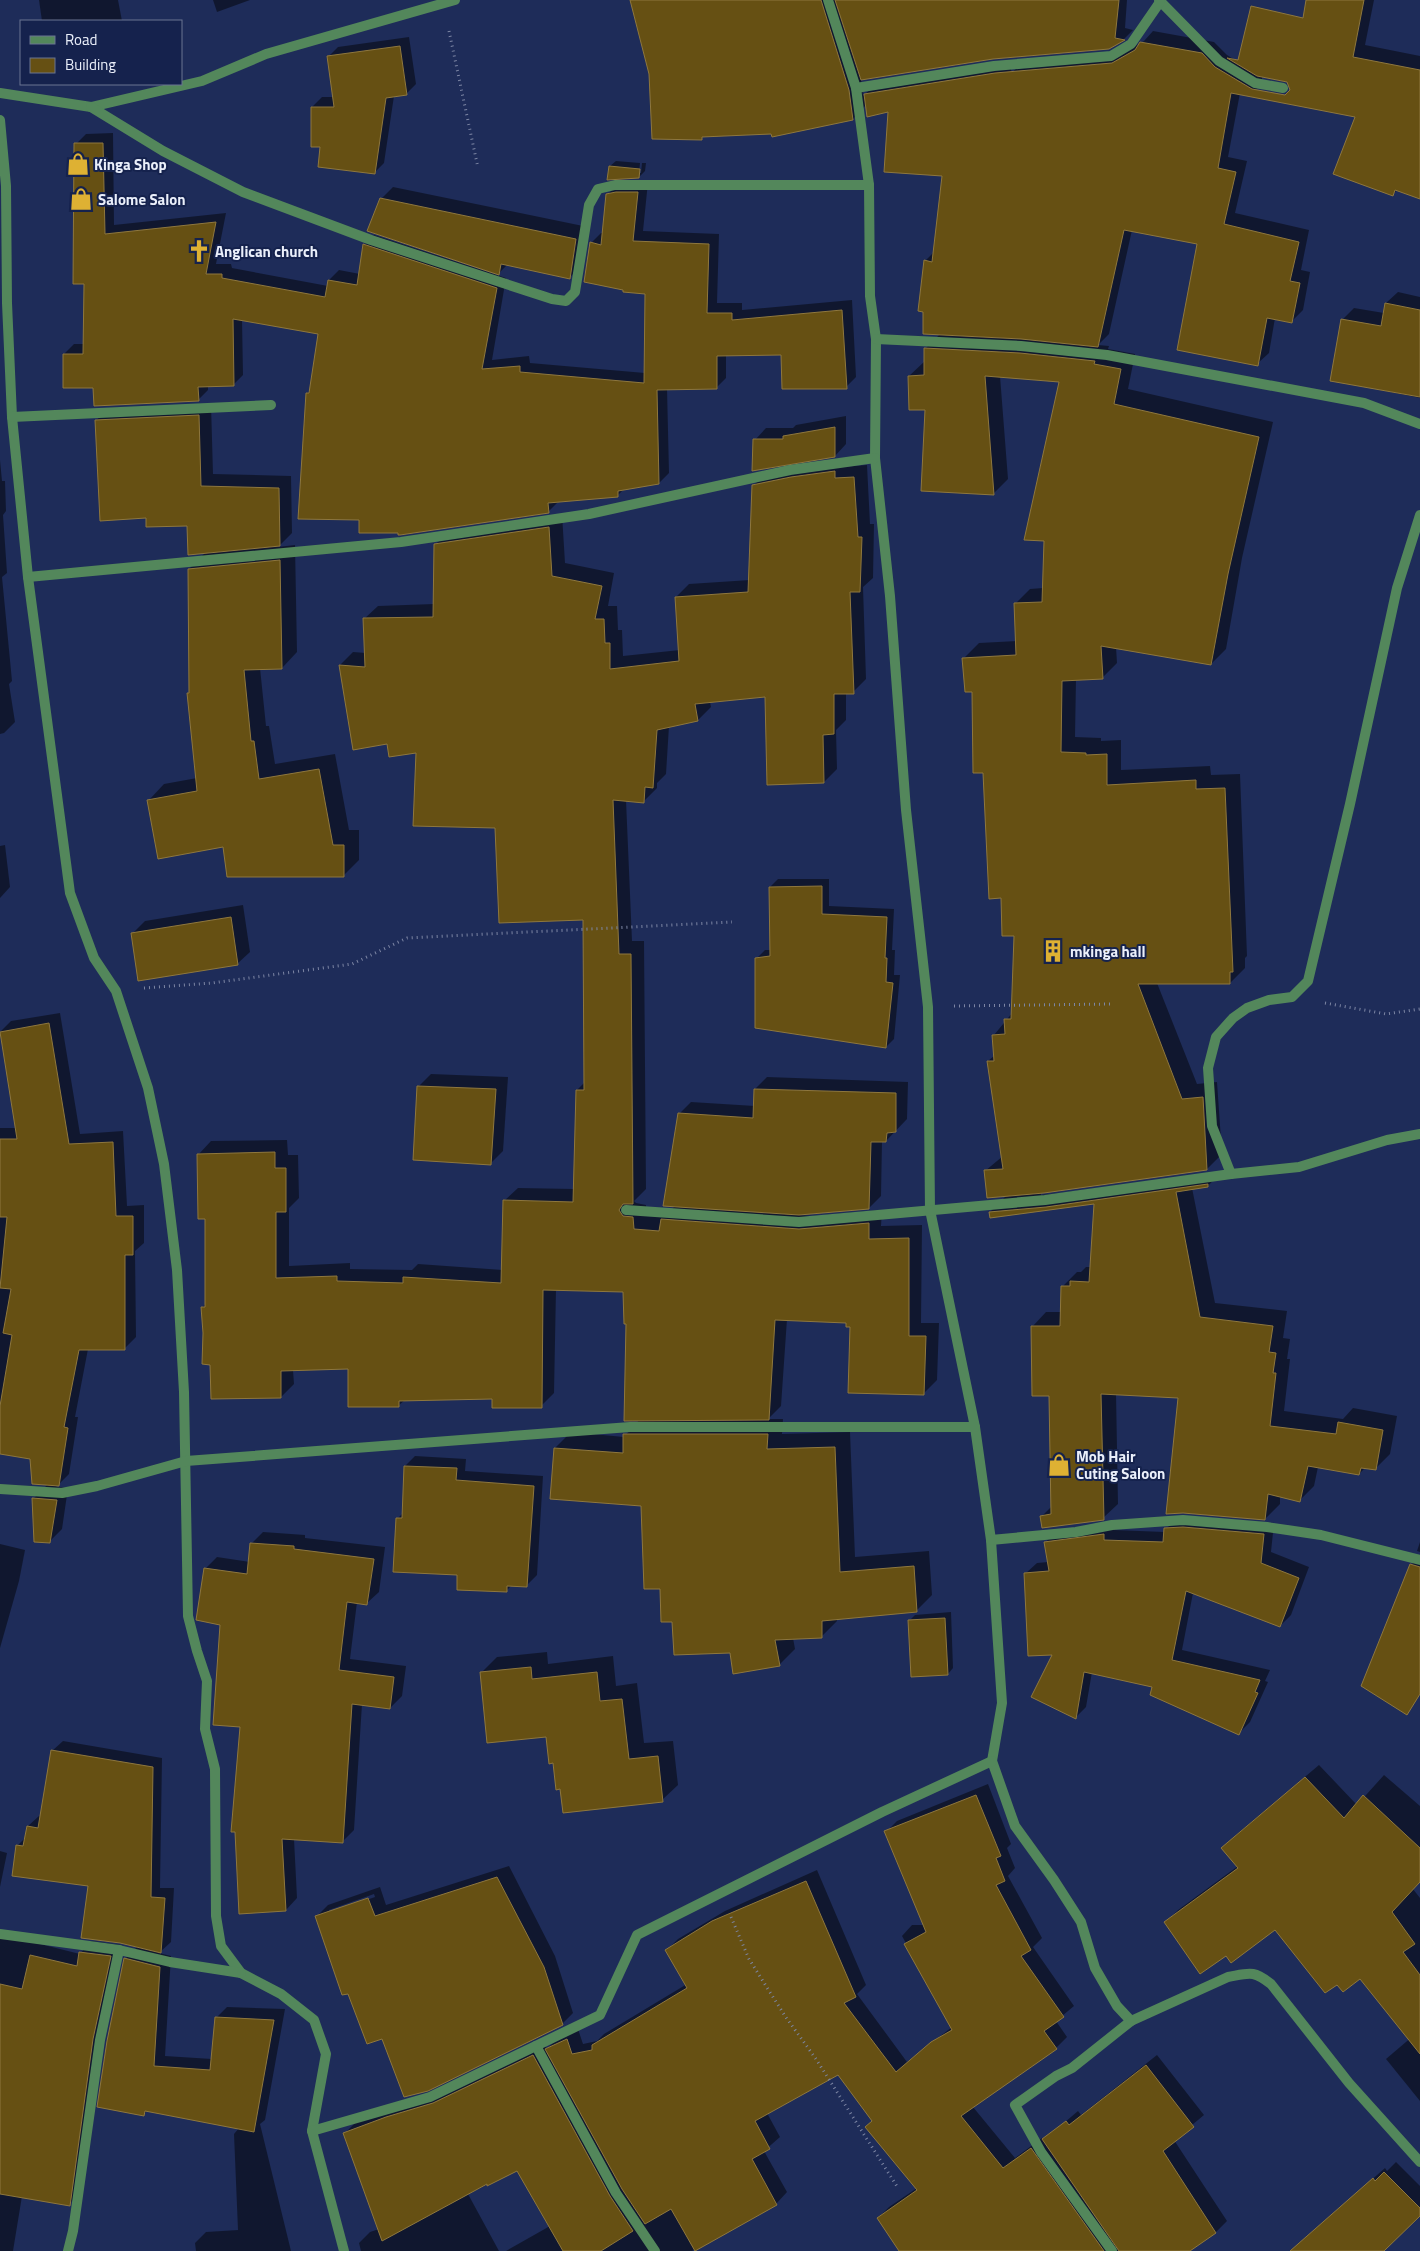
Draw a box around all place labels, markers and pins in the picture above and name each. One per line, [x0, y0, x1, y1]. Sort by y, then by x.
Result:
shop icon: Kinga Shop [65, 151, 91, 177]
place label: Kinga Shop [94, 153, 167, 176]
shop icon: Salome Salon [68, 186, 94, 212]
place label: Salome Salon [98, 188, 186, 211]
church icon: Anglican church [186, 238, 212, 264]
place label: Anglican church [215, 240, 318, 263]
building icon: mkinga hall [1040, 938, 1066, 964]
place label: mkinga hall [1070, 940, 1146, 963]
place label: Mob Hair Cuting Saloon [1076, 1445, 1165, 1485]
shop icon: Mob Hair Cuting Saloon [1046, 1452, 1072, 1478]

